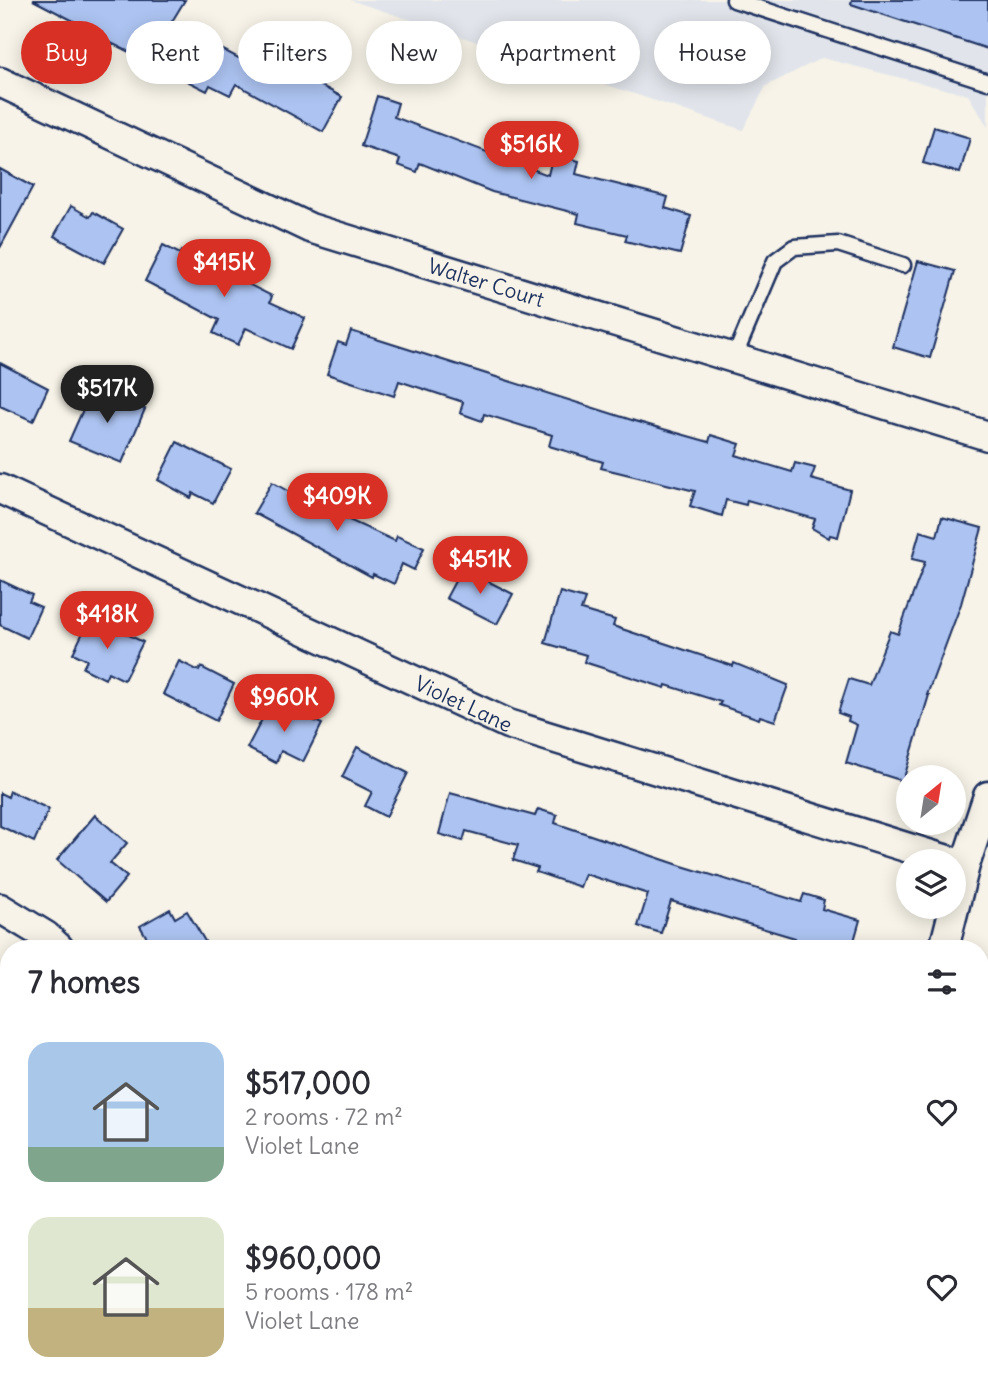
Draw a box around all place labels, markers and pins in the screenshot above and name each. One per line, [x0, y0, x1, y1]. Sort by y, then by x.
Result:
pin: $516K [482, 122, 580, 181]
pin: $415K [175, 240, 273, 299]
pin: $517K [58, 366, 156, 425]
pin: $409K [288, 474, 386, 533]
pin: $451K [431, 536, 529, 596]
pin: $418K [58, 592, 156, 651]
pin: $960K [235, 674, 333, 734]

